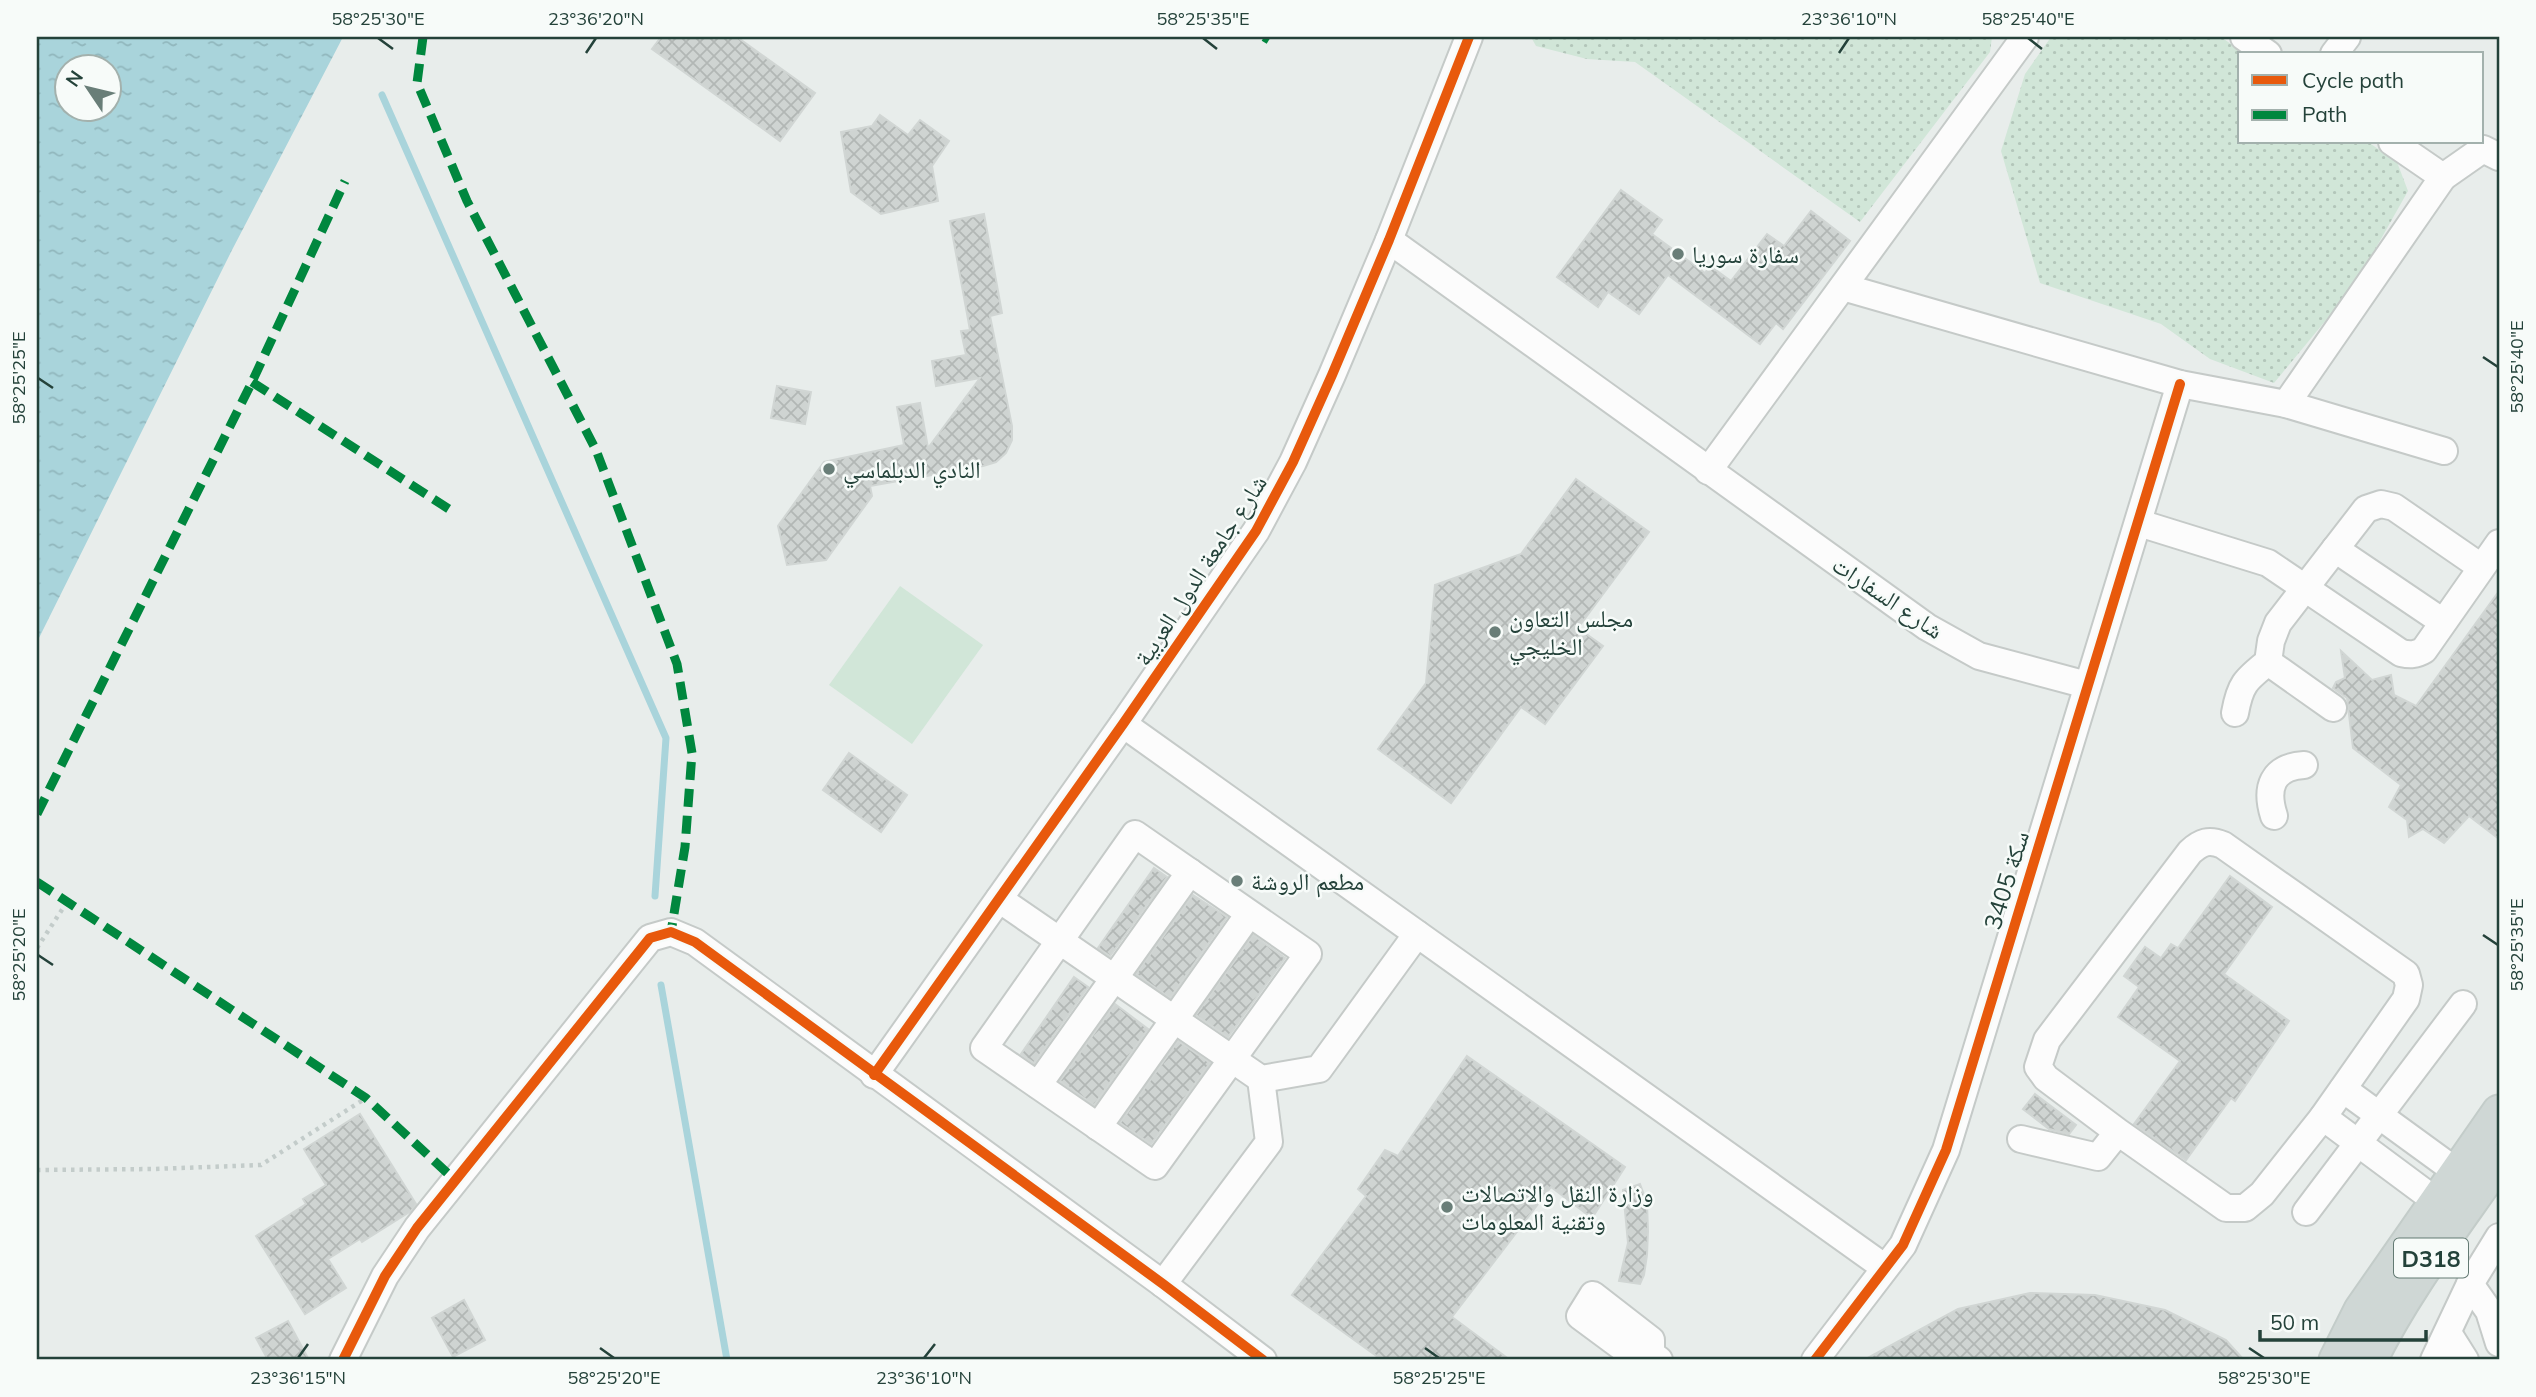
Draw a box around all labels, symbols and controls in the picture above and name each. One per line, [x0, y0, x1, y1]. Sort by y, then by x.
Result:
text: 58°25'30"E [331, 7, 425, 30]
text: 23°36'20"N [548, 7, 644, 30]
text: 58°25'35"E [1156, 7, 1250, 30]
text: 23°36'10"N [1801, 7, 1897, 30]
text: 58°25'40"E [1981, 7, 2075, 30]
north arrow [52, 52, 122, 122]
legend [2238, 52, 2484, 144]
text: N [60, 65, 88, 91]
text: Cycle path [2302, 67, 2404, 93]
text: Path [2302, 101, 2347, 127]
place label: سفارة سوريا [1692, 239, 1799, 269]
marker: سفارة سوريا [1670, 246, 1686, 262]
text: 58°25'40"E [2505, 320, 2528, 414]
text: 58°25'25"E [7, 331, 30, 425]
place label: النادي الدبلماسي [843, 454, 981, 489]
marker: النادي الدبلماسي [821, 461, 837, 477]
street label: شارع جامعة الدول العربية [1127, 469, 1274, 672]
street label: شارع السفارات [1826, 549, 1949, 646]
place label: مجلس التعاون الخليجي [1509, 603, 1633, 666]
marker: مجلس التعاون الخليجي [1487, 624, 1503, 640]
street label: سكة 3405 [1977, 827, 2035, 933]
place label: مطعم الروشة [1251, 866, 1364, 898]
marker: مطعم الروشة [1229, 873, 1245, 889]
text: 58°25'35"E [2505, 898, 2528, 992]
text: 58°25'20"E [7, 908, 30, 1002]
place label: وزارة النقل والاتصالات وتقنية المعلومات [1461, 1178, 1653, 1236]
marker: وزارة النقل والاتصالات وتقنية المعلومات [1439, 1199, 1455, 1215]
road number: D318 [2394, 1238, 2468, 1278]
scale bar [2260, 1299, 2426, 1343]
text: 50 m [2270, 1309, 2319, 1335]
text: 23°36'15"N [250, 1366, 346, 1389]
text: 58°25'20"E [567, 1366, 661, 1389]
text: 23°36'10"N [876, 1366, 972, 1389]
text: 58°25'25"E [1392, 1366, 1486, 1389]
text: 58°25'30"E [2217, 1366, 2311, 1389]

